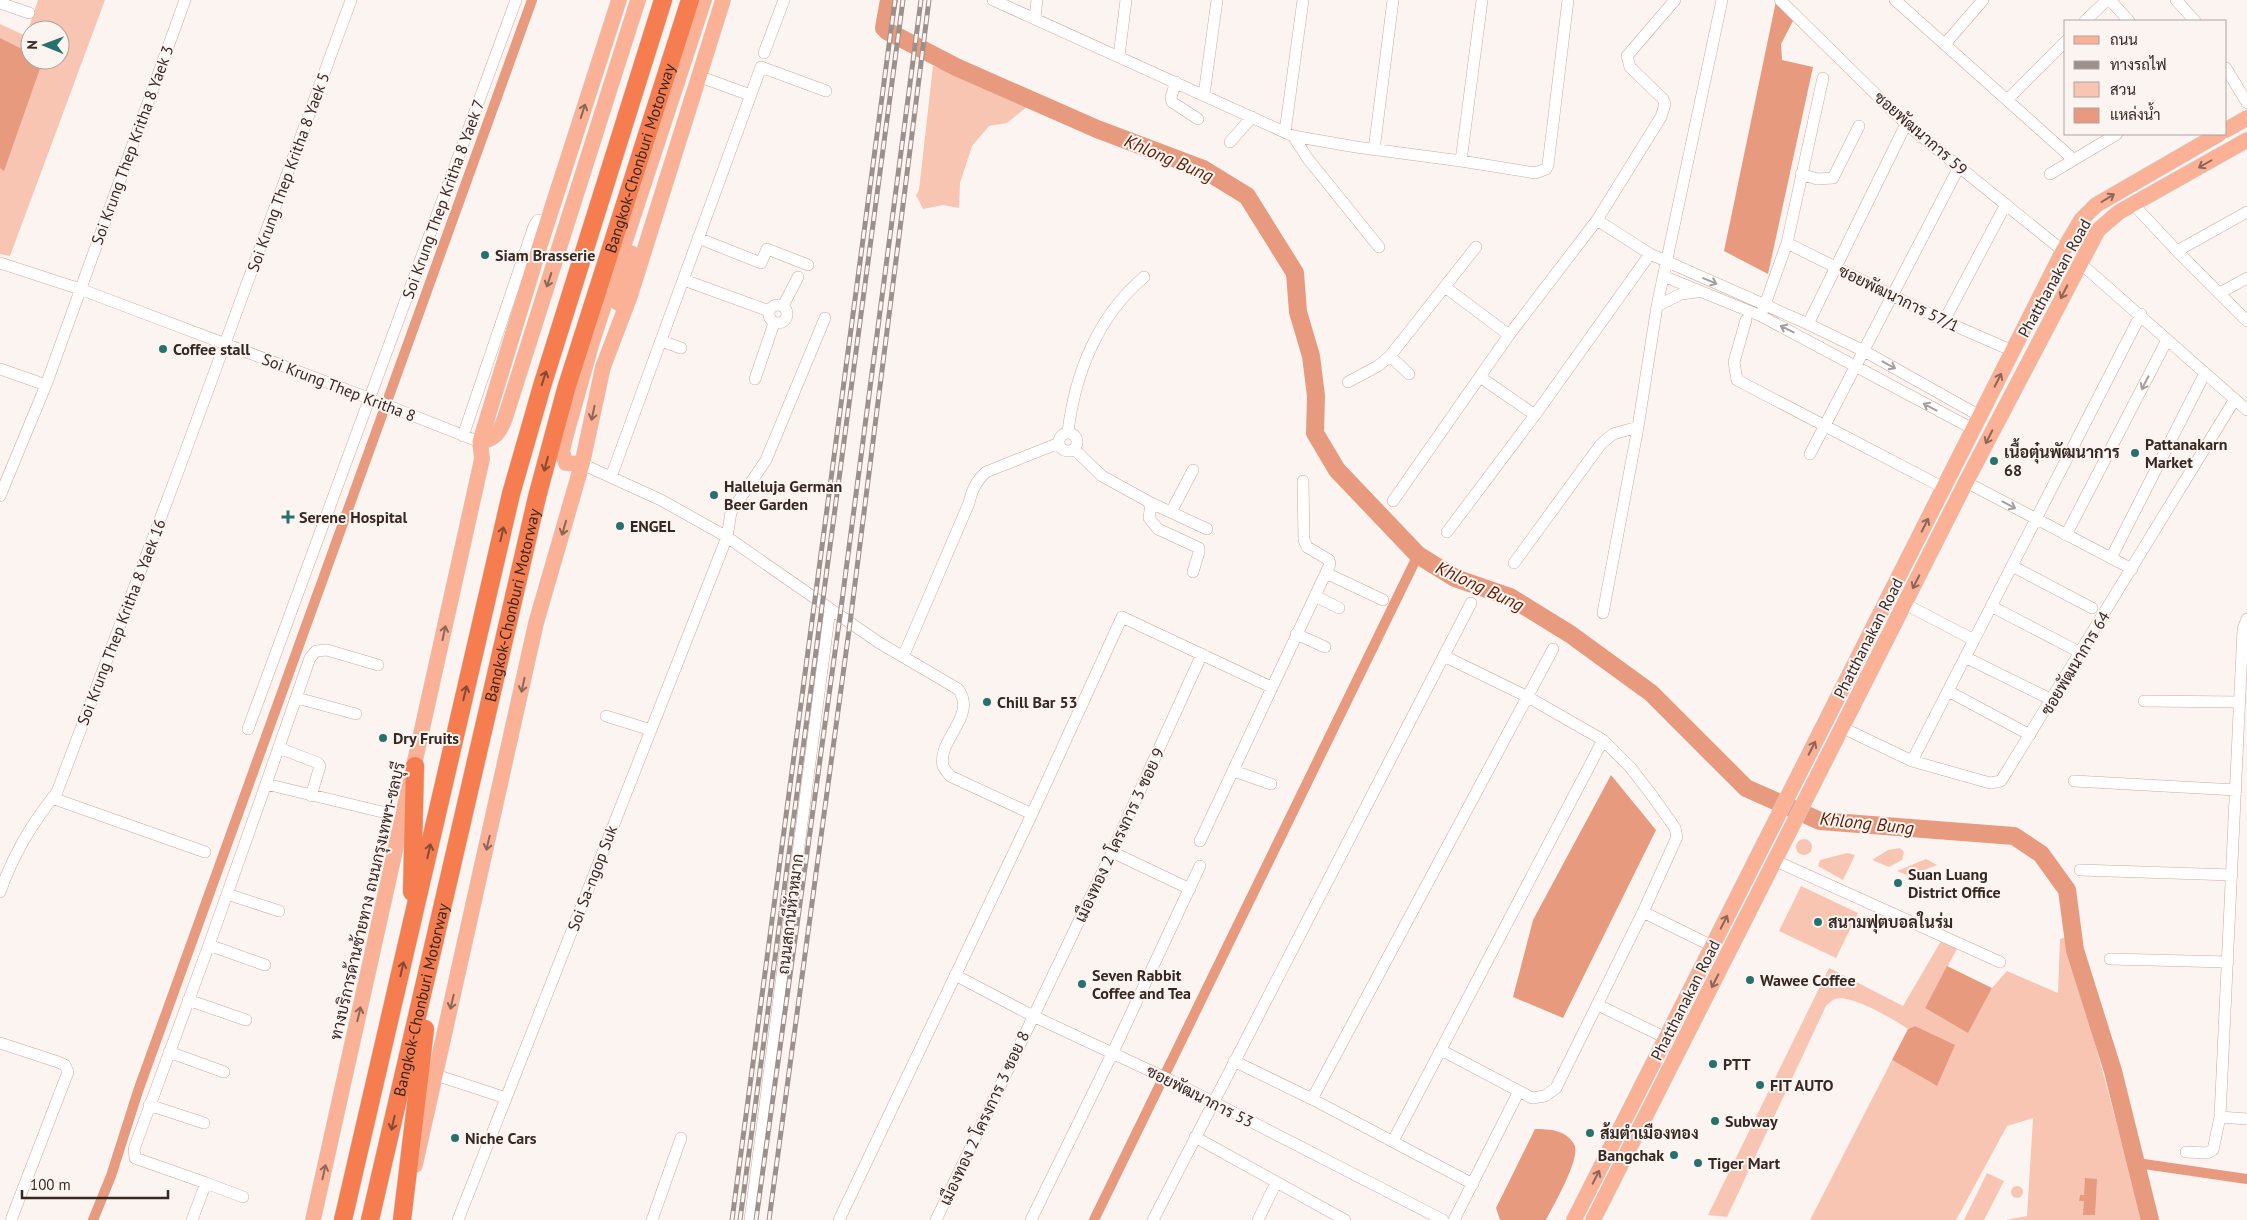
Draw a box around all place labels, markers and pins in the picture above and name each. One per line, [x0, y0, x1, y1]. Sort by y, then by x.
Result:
place label: Siam Brasserie [495, 245, 595, 265]
marker: Siam Brasserie [479, 249, 491, 261]
place label: Coffee stall [173, 339, 250, 359]
marker: Coffee stall [157, 343, 169, 355]
place label: Pattanakarn Market [2145, 434, 2227, 472]
place label: เนื้อตุ๋นพัฒนาการ 68 [2004, 438, 2120, 480]
marker: Pattanakarn Market [2129, 447, 2141, 459]
marker: เนื้อตุ๋นพัฒนาการ 68 [1988, 455, 2000, 467]
place label: Halleluja German Beer Garden [724, 476, 842, 514]
marker: Halleluja German Beer Garden [708, 489, 720, 501]
place label: Serene Hospital [299, 507, 407, 527]
marker: Serene Hospital [281, 510, 295, 524]
place label: ENGEL [630, 516, 676, 536]
marker: ENGEL [614, 520, 626, 532]
place label: Chill Bar 53 [997, 692, 1078, 712]
marker: Chill Bar 53 [981, 696, 993, 708]
place label: Dry Fruits [393, 728, 459, 748]
marker: Dry Fruits [377, 732, 389, 744]
place label: Suan Luang District Office [1908, 864, 2001, 902]
marker: Suan Luang District Office [1892, 877, 1904, 889]
place label: สนามฟุตบอลในร่ม [1828, 911, 1953, 934]
marker: สนามฟุตบอลในร่ม [1812, 916, 1824, 928]
place label: Seven Rabbit Coffee and Tea [1092, 965, 1191, 1003]
place label: Wawee Coffee [1760, 970, 1856, 990]
marker: Wawee Coffee [1744, 974, 1756, 986]
marker: Seven Rabbit Coffee and Tea [1076, 978, 1088, 990]
place label: PTT [1723, 1054, 1751, 1074]
marker: PTT [1707, 1058, 1719, 1070]
place label: FIT AUTO [1770, 1075, 1834, 1095]
marker: FIT AUTO [1754, 1079, 1766, 1091]
place label: Subway [1725, 1111, 1778, 1131]
marker: Subway [1709, 1115, 1721, 1127]
place label: ส้มตำเมืองทอง [1600, 1122, 1699, 1143]
marker: ส้มตำเมืองทอง [1584, 1127, 1596, 1139]
place label: Niche Cars [465, 1128, 537, 1148]
marker: Niche Cars [449, 1132, 461, 1144]
place label: Bangchak [1598, 1145, 1664, 1165]
marker: Bangchak [1668, 1149, 1680, 1161]
place label: Tiger Mart [1708, 1153, 1781, 1173]
marker: Tiger Mart [1692, 1157, 1704, 1169]

